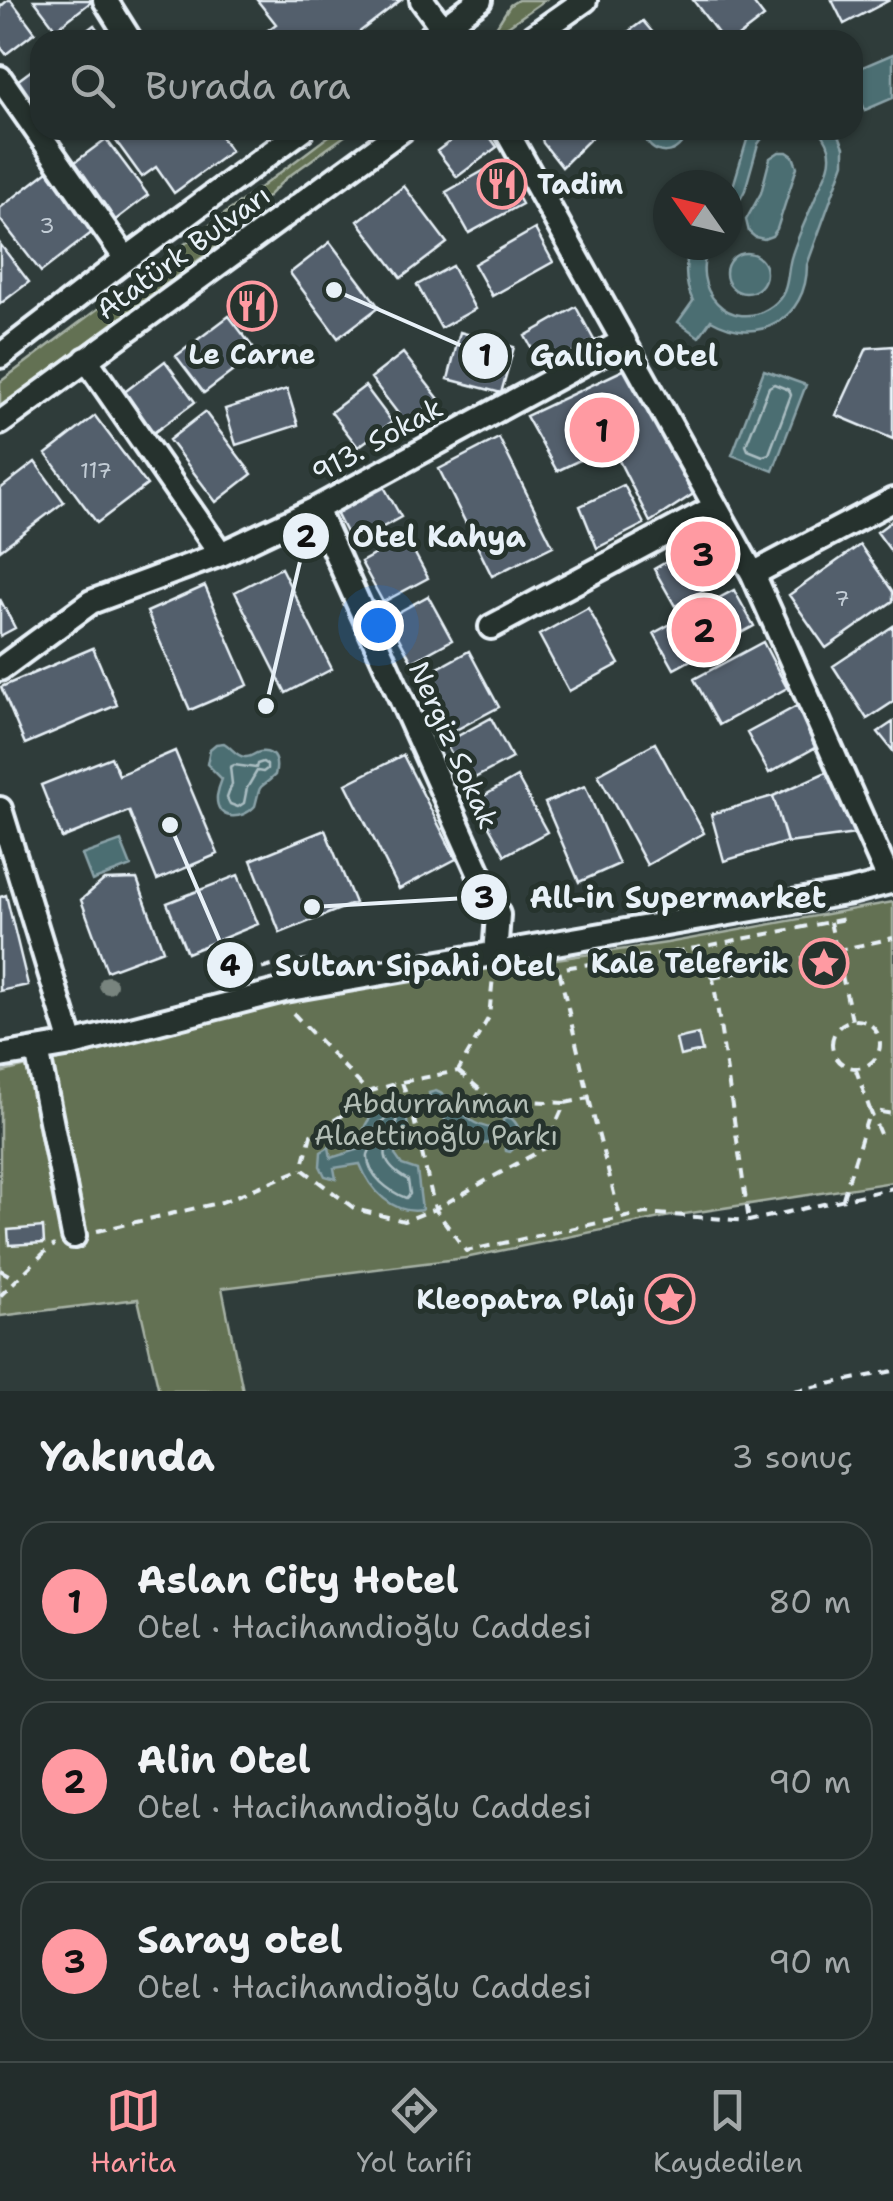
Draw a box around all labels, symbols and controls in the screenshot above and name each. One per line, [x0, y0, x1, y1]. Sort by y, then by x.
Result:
search box [30, 30, 863, 140]
icon: search [65, 58, 120, 113]
text: Burada ara [145, 60, 351, 111]
restaurant icon: Tadim [476, 158, 528, 210]
place label: Tadim [537, 165, 623, 203]
north arrow [653, 170, 743, 260]
street label: Atatürk Bulvarı [88, 176, 278, 328]
house number: 3 [39, 211, 55, 240]
restaurant icon: Le Carne [226, 280, 278, 332]
callout: Gallion Otel [460, 326, 738, 386]
place label: Le Carne [188, 335, 316, 373]
text: 1 [478, 335, 492, 376]
text: Gallion Otel [530, 335, 718, 376]
street label: 913. Sokak [305, 388, 449, 492]
pin: 1 [570, 392, 634, 468]
house number: 117 [80, 456, 112, 485]
callout: Otel Kahya [281, 506, 546, 566]
text: 2 [296, 516, 317, 557]
text: Otel Kahya [352, 516, 527, 557]
pin: 3 [670, 516, 736, 592]
house number: 7 [834, 584, 850, 613]
pin: 2 [672, 592, 736, 668]
your location [353, 600, 404, 651]
street label: Nergiz Sokak [400, 655, 508, 835]
callout: All-in Supermarket [459, 867, 846, 927]
text: 3 [474, 877, 495, 918]
text: All-in Supermarket [530, 877, 826, 918]
callout: Sultan Sipahi Otel [205, 935, 575, 995]
place icon: Kale Teleferik [798, 937, 850, 989]
place label: Kale Teleferik [591, 944, 789, 982]
text: 4 [220, 945, 241, 986]
text: Sultan Sipahi Otel [275, 945, 555, 986]
park label: Abdurrahman Alaettinoğlu Parkı [314, 1084, 558, 1154]
place icon: Kleopatra Plajı [644, 1273, 696, 1325]
place label: Kleopatra Plajı [416, 1280, 635, 1318]
text: Yakında [40, 1428, 215, 1484]
text: 3 sonuç [731, 1435, 853, 1478]
text: Aslan City Hotel [137, 1554, 459, 1605]
text: 1 [67, 1580, 82, 1623]
text: 80 m [768, 1580, 851, 1623]
text: Otel · Hacihamdioğlu Caddesi [137, 1605, 592, 1648]
text: Alin Otel [137, 1734, 311, 1785]
text: 2 [63, 1760, 86, 1803]
text: 90 m [768, 1760, 851, 1803]
text: Otel · Hacihamdioğlu Caddesi [137, 1785, 592, 1828]
text: Saray otel [137, 1914, 343, 1965]
text: 3 [63, 1940, 86, 1983]
text: 90 m [768, 1940, 851, 1983]
text: Otel · Hacihamdioğlu Caddesi [137, 1965, 592, 2008]
tab: Harita [90, 2083, 176, 2181]
tab: Yol tarifi [357, 2083, 473, 2181]
tab: Kaydedilen [653, 2083, 803, 2181]

